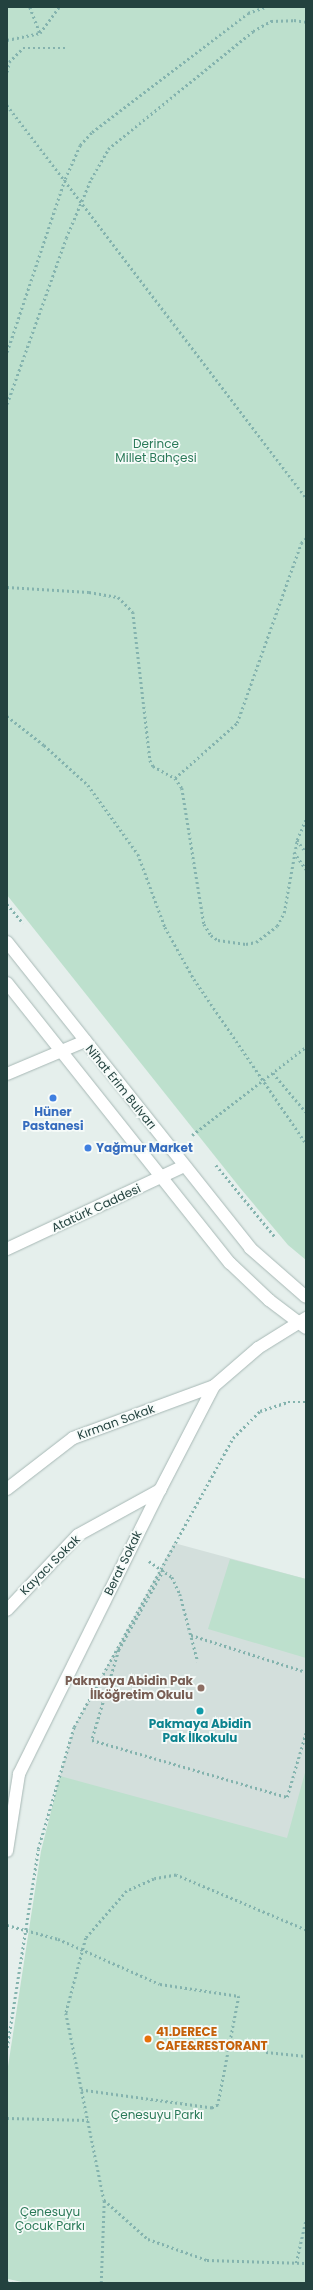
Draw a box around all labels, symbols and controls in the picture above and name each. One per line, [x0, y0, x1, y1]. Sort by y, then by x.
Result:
park label: Derince Millet Bahçesi [115, 437, 197, 465]
street label: Nihat Erim Bulvarı [83, 1042, 159, 1132]
marker: Hüner Pastanesi [48, 1093, 58, 1103]
place label: Hüner Pastanesi [22, 1105, 84, 1133]
place label: Yağmur Market [96, 1141, 193, 1155]
marker: Yağmur Market [83, 1143, 93, 1153]
street label: Atatürk Caddesi [49, 1181, 143, 1235]
street label: Kırman Sokak [75, 1401, 157, 1443]
street label: Berat Sokak [101, 1528, 145, 1598]
street label: Kayacı Sokak [17, 1532, 83, 1598]
place label: Pakmaya Abidin Pak İlköğretim Okulu [65, 1674, 193, 1702]
marker: Pakmaya Abidin Pak İlköğretim Okulu [196, 1683, 206, 1693]
marker: Pakmaya Abidin Pak İlkokulu [195, 1706, 205, 1716]
place label: Pakmaya Abidin Pak İlkokulu [149, 1717, 251, 1745]
place label: 41.DERECE CAFE&RESTORANT [156, 2025, 268, 2053]
marker: 41.DERECE CAFE&RESTORANT [143, 2034, 153, 2044]
park label: Çenesuyu Parkı [111, 2108, 203, 2122]
park label: Çenesuyu Çocuk Parkı [15, 2205, 85, 2233]

